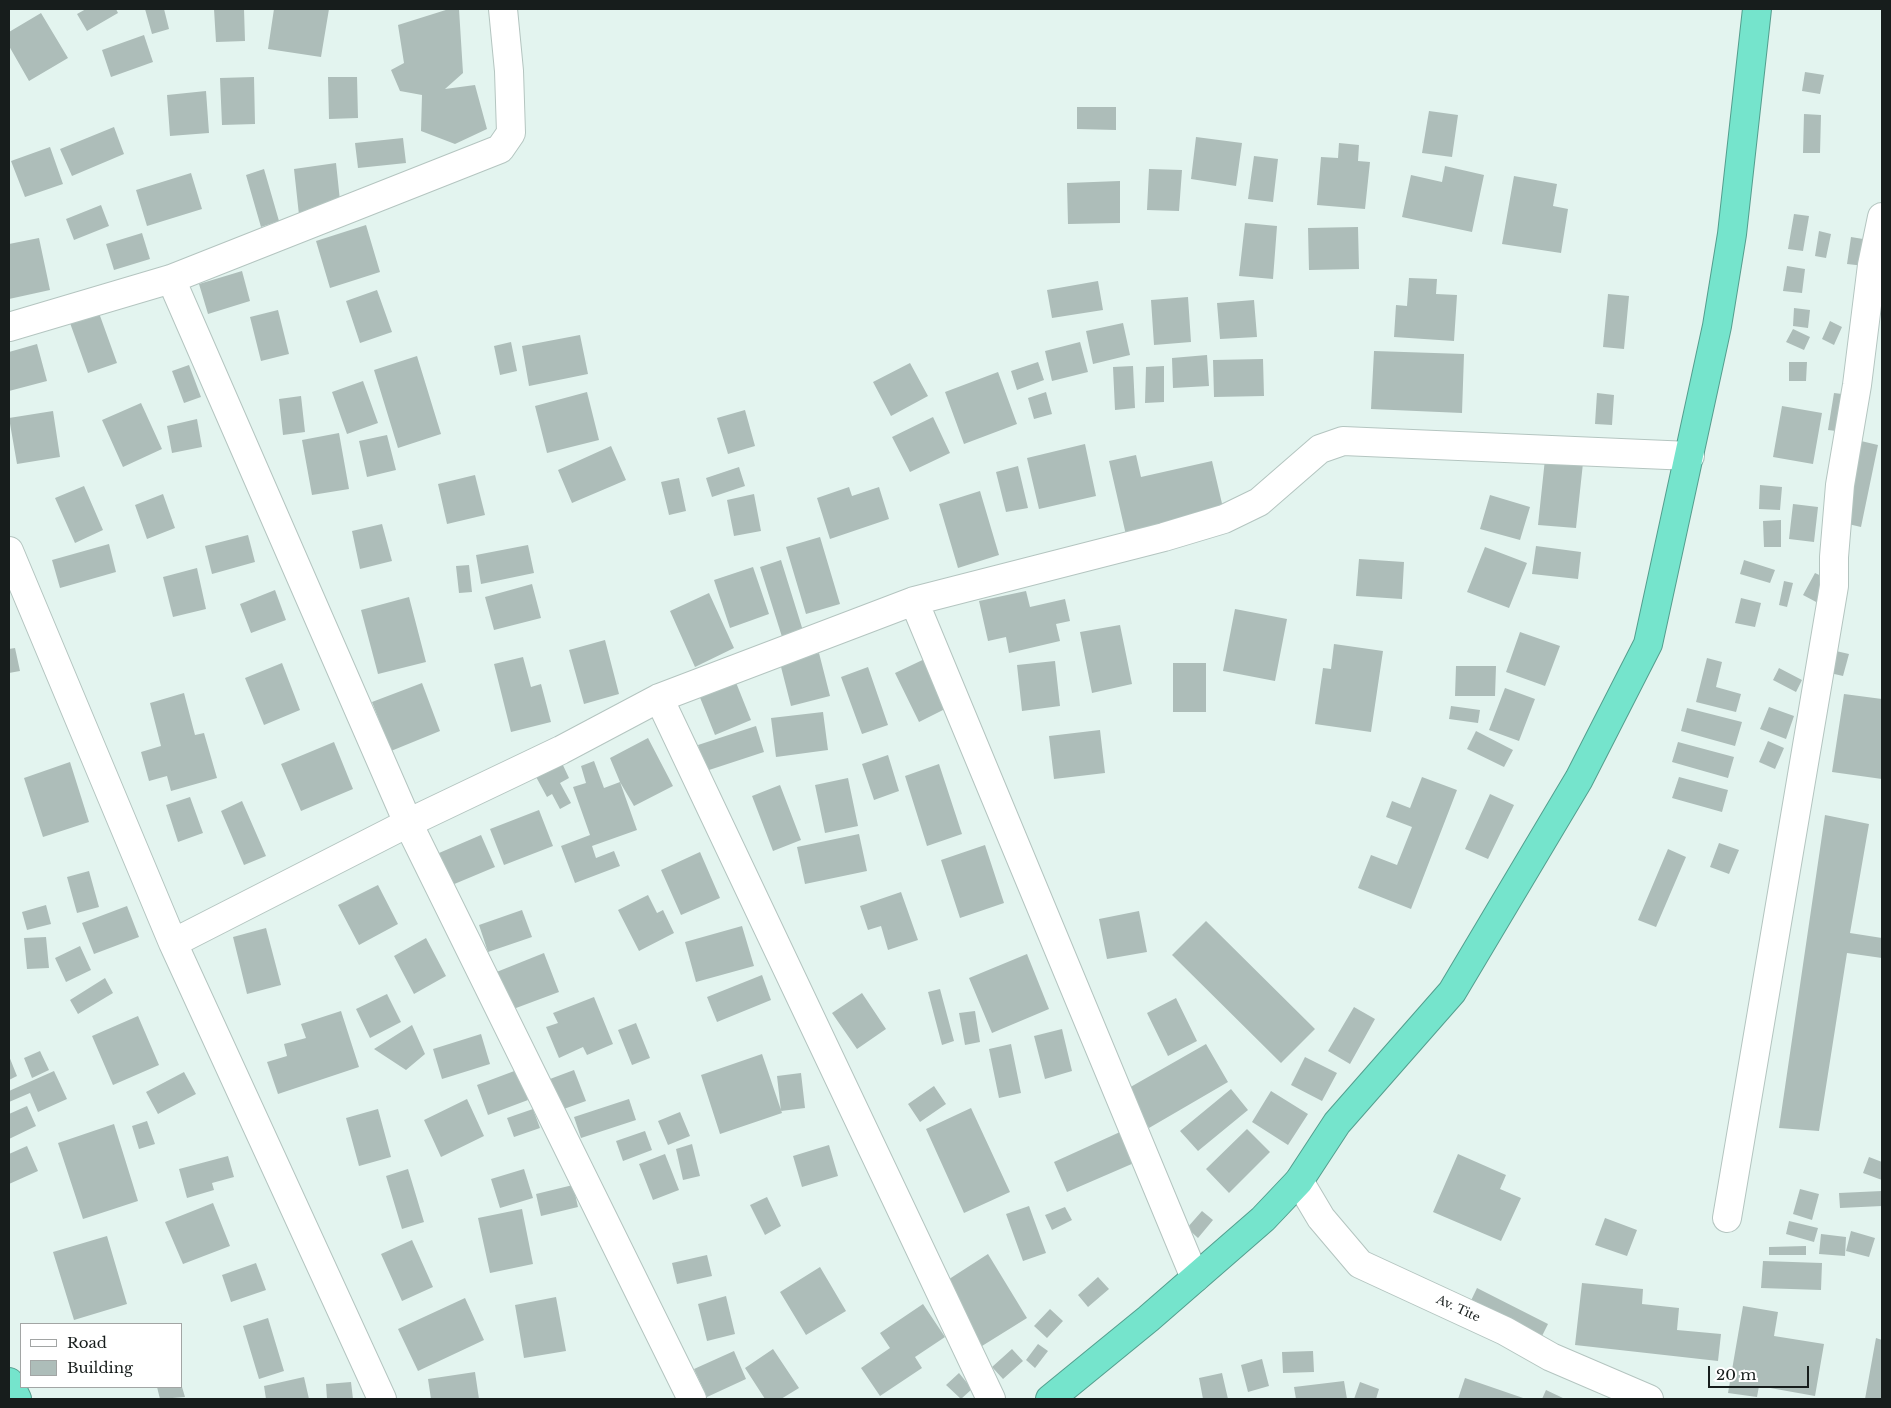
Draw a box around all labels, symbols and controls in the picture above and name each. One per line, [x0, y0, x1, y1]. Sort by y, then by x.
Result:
street label: Av. Tite [1434, 1293, 1482, 1325]
legend [20, 1323, 182, 1388]
text: Road [67, 1333, 107, 1352]
scale bar [1711, 1356, 1812, 1388]
text: Building [67, 1358, 133, 1377]
text: 20 m [1716, 1365, 1756, 1384]

